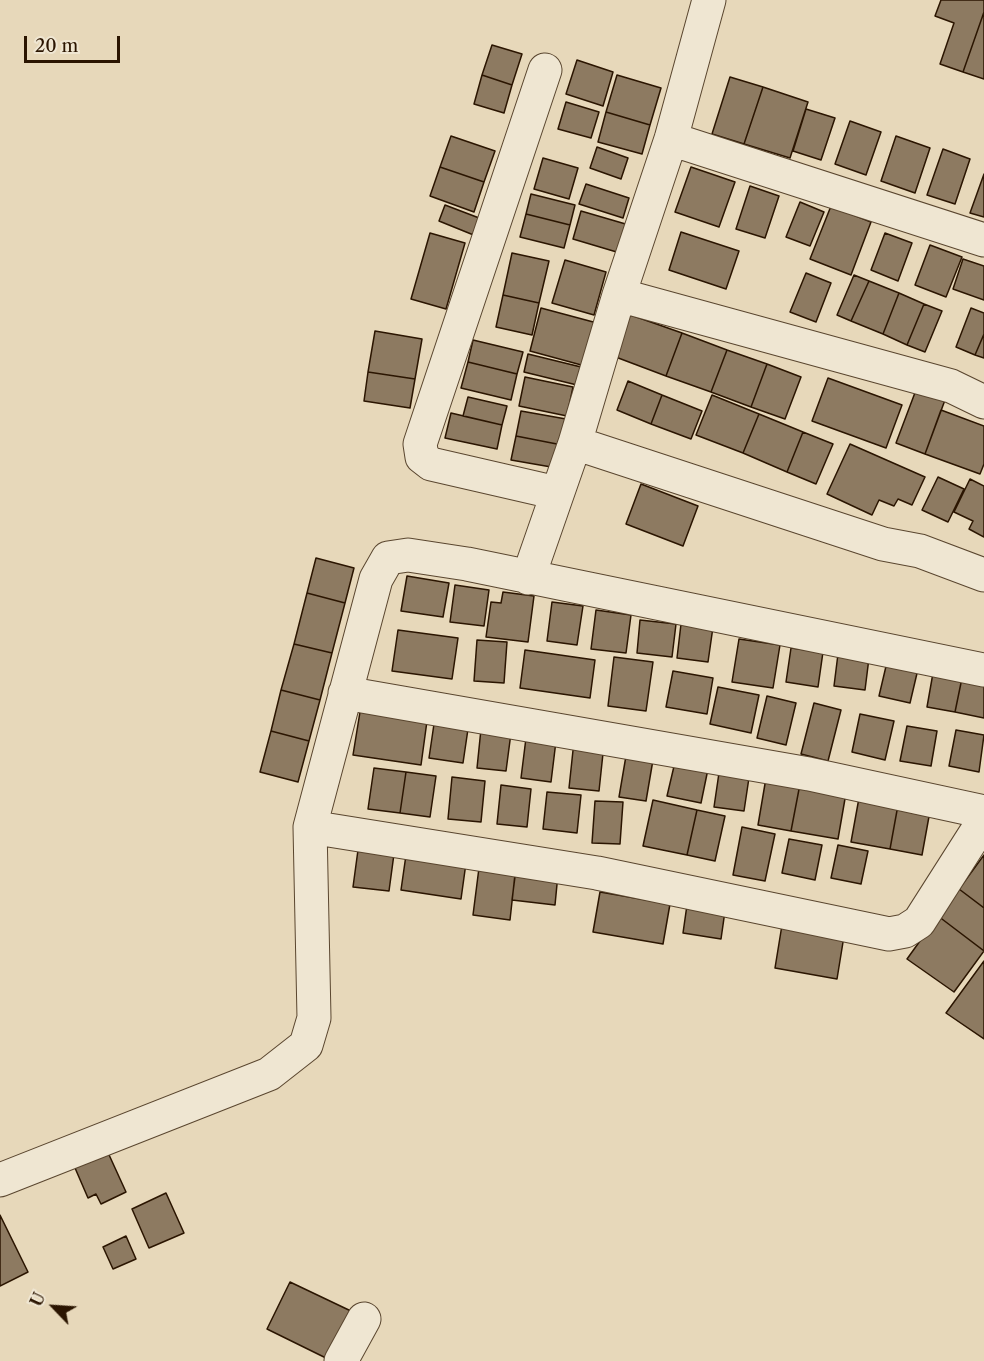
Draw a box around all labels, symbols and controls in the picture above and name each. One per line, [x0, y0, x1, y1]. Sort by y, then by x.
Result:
scale bar [27, 24, 123, 62]
text: 20 m [35, 35, 78, 57]
north arrow [24, 1277, 84, 1337]
text: U [26, 1289, 49, 1310]

